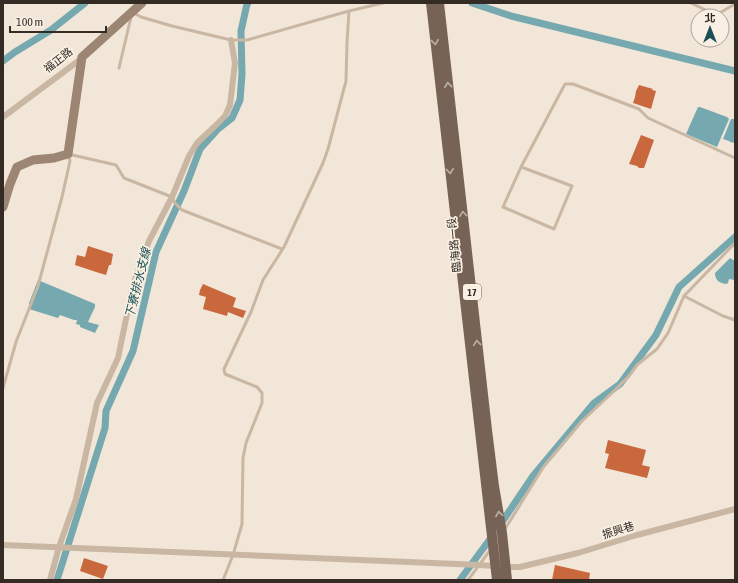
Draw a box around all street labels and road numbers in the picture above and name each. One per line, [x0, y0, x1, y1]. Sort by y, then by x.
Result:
street label: 福正路 [41, 45, 75, 75]
street label: 臨海路一段 [445, 217, 463, 273]
road number: 17 [463, 284, 481, 300]
street label: 振興巷 [600, 519, 636, 541]

